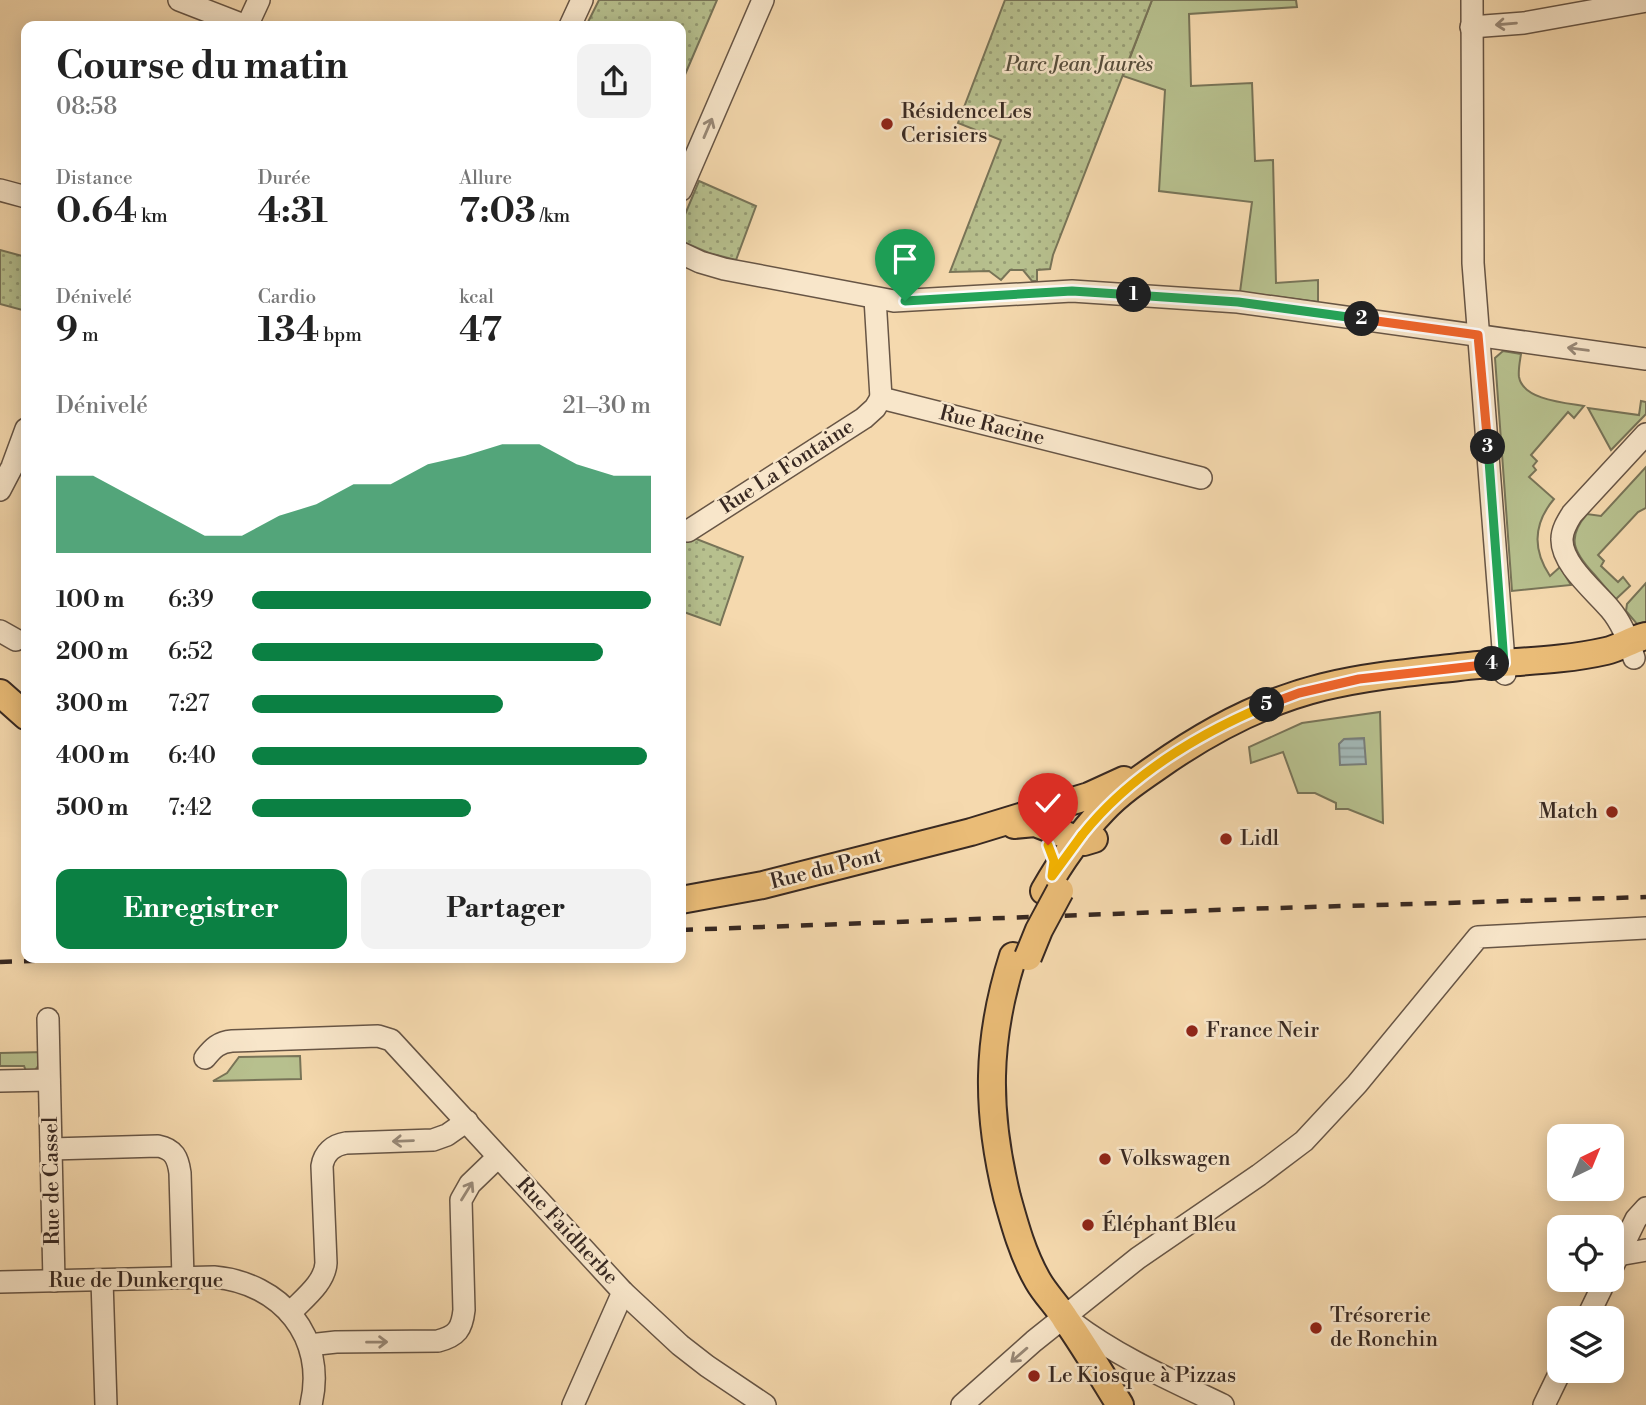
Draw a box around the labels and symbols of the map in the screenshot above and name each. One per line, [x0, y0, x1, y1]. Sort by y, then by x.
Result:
one-way arrow [1495, 18, 1518, 31]
park label: Parc Jean Jaurès [1004, 52, 1153, 78]
place label: RésidenceLes Cerisiers [901, 99, 1032, 149]
marker: RésidenceLes Cerisiers [879, 116, 895, 132]
one-way arrow [702, 117, 715, 139]
pin [875, 229, 935, 301]
pin: 1 [1116, 278, 1152, 312]
pin: 2 [1344, 302, 1380, 336]
one-way arrow [1568, 342, 1590, 355]
street label: Rue Racine [937, 400, 1047, 452]
street label: Rue La Fontaine [715, 414, 859, 520]
pin: 3 [1470, 430, 1506, 464]
pin: 4 [1474, 646, 1510, 682]
pin: 5 [1250, 688, 1284, 722]
pin [1018, 773, 1078, 845]
place label: Match [1539, 799, 1598, 825]
marker: Match [1604, 804, 1620, 820]
place label: Lidl [1240, 826, 1279, 852]
marker: Lidl [1218, 831, 1234, 847]
street label: Rue du Pont [767, 842, 885, 895]
place label: France Neir [1206, 1018, 1319, 1044]
marker: France Neir [1184, 1023, 1200, 1039]
street label: Rue de Cassel [38, 1117, 66, 1245]
north arrow [1547, 1124, 1624, 1200]
one-way arrow [392, 1134, 415, 1148]
place label: Volkswagen [1118, 1146, 1231, 1172]
marker: Volkswagen [1097, 1151, 1113, 1167]
street label: Rue Faidherbe [510, 1172, 624, 1290]
one-way arrow [460, 1181, 474, 1201]
place label: Éléphant Bleu [1102, 1210, 1236, 1238]
marker: Éléphant Bleu [1080, 1217, 1096, 1233]
street label: Rue de Dunkerque [49, 1268, 223, 1294]
place label: Trésorerie de Ronchin [1330, 1303, 1438, 1353]
marker: Trésorerie de Ronchin [1308, 1320, 1324, 1336]
one-way arrow [365, 1335, 388, 1349]
one-way arrow [1010, 1347, 1028, 1363]
place label: Le Kiosque à Pizzas [1048, 1363, 1236, 1389]
marker: Le Kiosque à Pizzas [1026, 1368, 1042, 1384]

